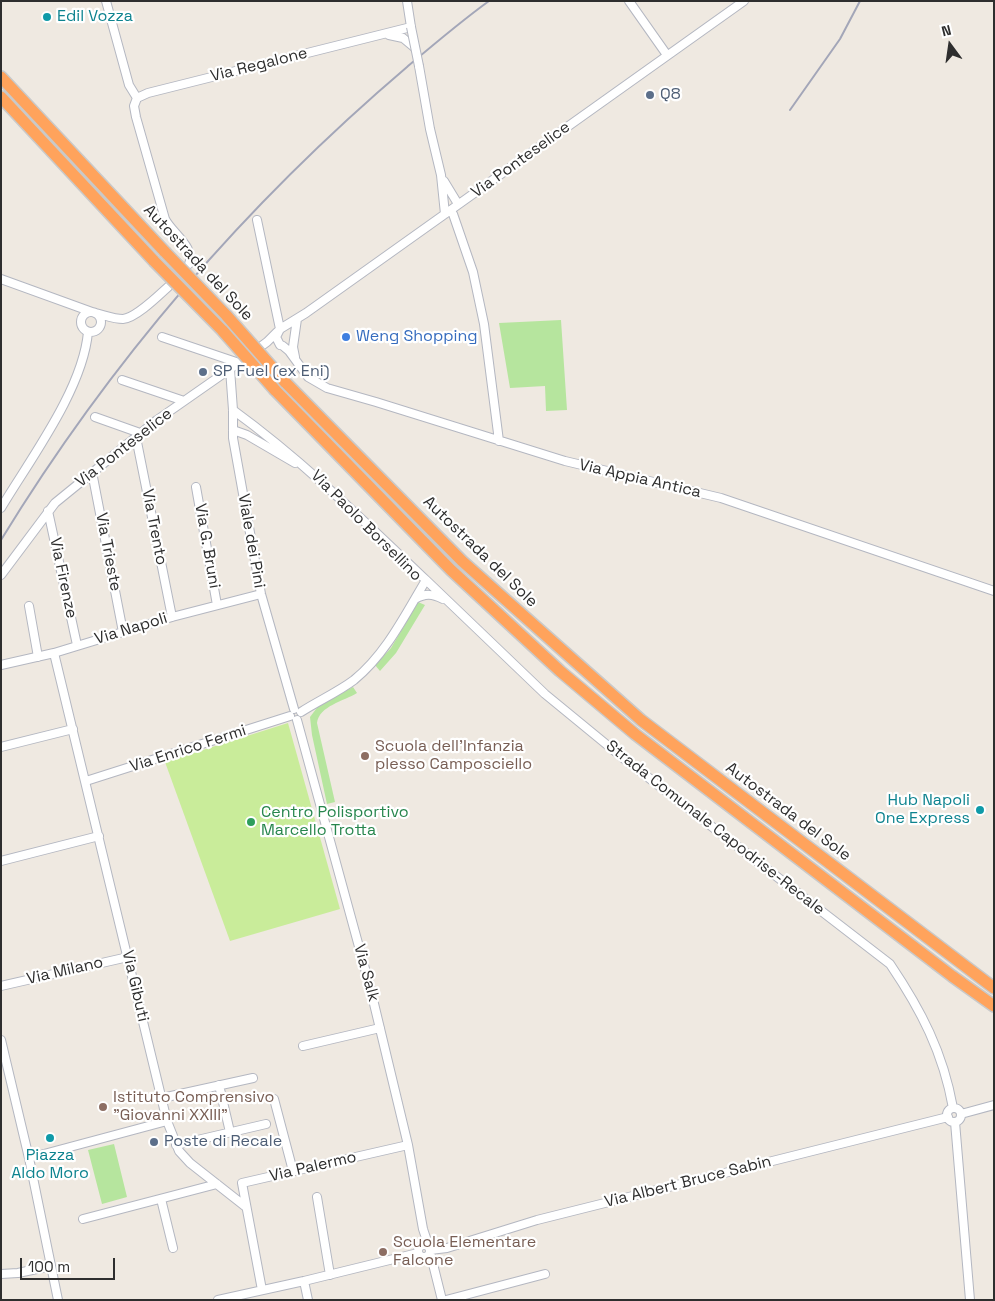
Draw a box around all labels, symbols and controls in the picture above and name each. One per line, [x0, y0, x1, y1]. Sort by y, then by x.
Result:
place label: Edil Vozza [57, 7, 133, 27]
marker: Edil Vozza [41, 11, 53, 23]
north arrow [925, 20, 975, 70]
text: N [940, 21, 953, 40]
street label: Via Regalone [209, 44, 309, 86]
place label: Q8 [660, 85, 681, 105]
marker: Q8 [644, 89, 656, 101]
street label: Via Ponteselice [468, 118, 574, 202]
street label: Autostrada del Sole [139, 201, 257, 325]
place label: Weng Shopping [356, 327, 478, 347]
marker: Weng Shopping [340, 331, 352, 343]
place label: SP Fuel (ex Eni) [213, 362, 330, 382]
marker: SP Fuel (ex Eni) [197, 366, 209, 378]
street label: Via Ponteselice [72, 404, 176, 492]
street label: Via Appia Antica [577, 456, 703, 502]
street label: Via Paolo Borsellino [307, 467, 425, 585]
street label: Via Trento [137, 487, 171, 567]
street label: Viale dei Pini [233, 492, 269, 590]
street label: Autostrada del Sole [419, 492, 541, 612]
street label: Via G. Bruni [190, 502, 224, 590]
street label: Via Trieste [91, 511, 125, 593]
street label: Via Firenze [45, 536, 81, 620]
street label: Via Napoli [92, 609, 170, 649]
street label: Via Enrico Fermi [127, 721, 249, 777]
place label: Scuola dell'Infanzia plesso Camposciello [375, 737, 532, 775]
street label: Strada Comunale Capodrise-Recale [602, 737, 828, 919]
marker: Scuola dell'Infanzia plesso Camposciello [359, 750, 371, 762]
street label: Autostrada del Sole [722, 759, 854, 865]
place label: Hub Napoli One Express [875, 791, 970, 829]
place label: Centro Polisportivo Marcello Trotta [261, 803, 409, 841]
marker: Hub Napoli One Express [974, 804, 986, 816]
marker: Centro Polisportivo Marcello Trotta [245, 816, 257, 828]
street label: Via Salk [349, 942, 383, 1004]
street label: Via Gibuti [117, 948, 153, 1024]
street label: Via Milano [25, 953, 105, 989]
place label: Istituto Comprensivo "Giovanni XXIII" [113, 1088, 274, 1126]
marker: Istituto Comprensivo "Giovanni XXIII" [97, 1101, 109, 1113]
marker: Piazza Aldo Moro [44, 1132, 56, 1144]
place label: Poste di Recale [164, 1132, 282, 1152]
marker: Poste di Recale [148, 1136, 160, 1148]
place label: Piazza Aldo Moro [11, 1146, 89, 1184]
street label: Via Palermo [268, 1148, 358, 1186]
street label: Via Albert Bruce Sabin [603, 1152, 773, 1212]
place label: Scuola Elementare Falcone [393, 1233, 536, 1271]
marker: Scuola Elementare Falcone [377, 1246, 389, 1258]
scale bar [22, 1248, 118, 1280]
text: 100 m [28, 1257, 70, 1276]

